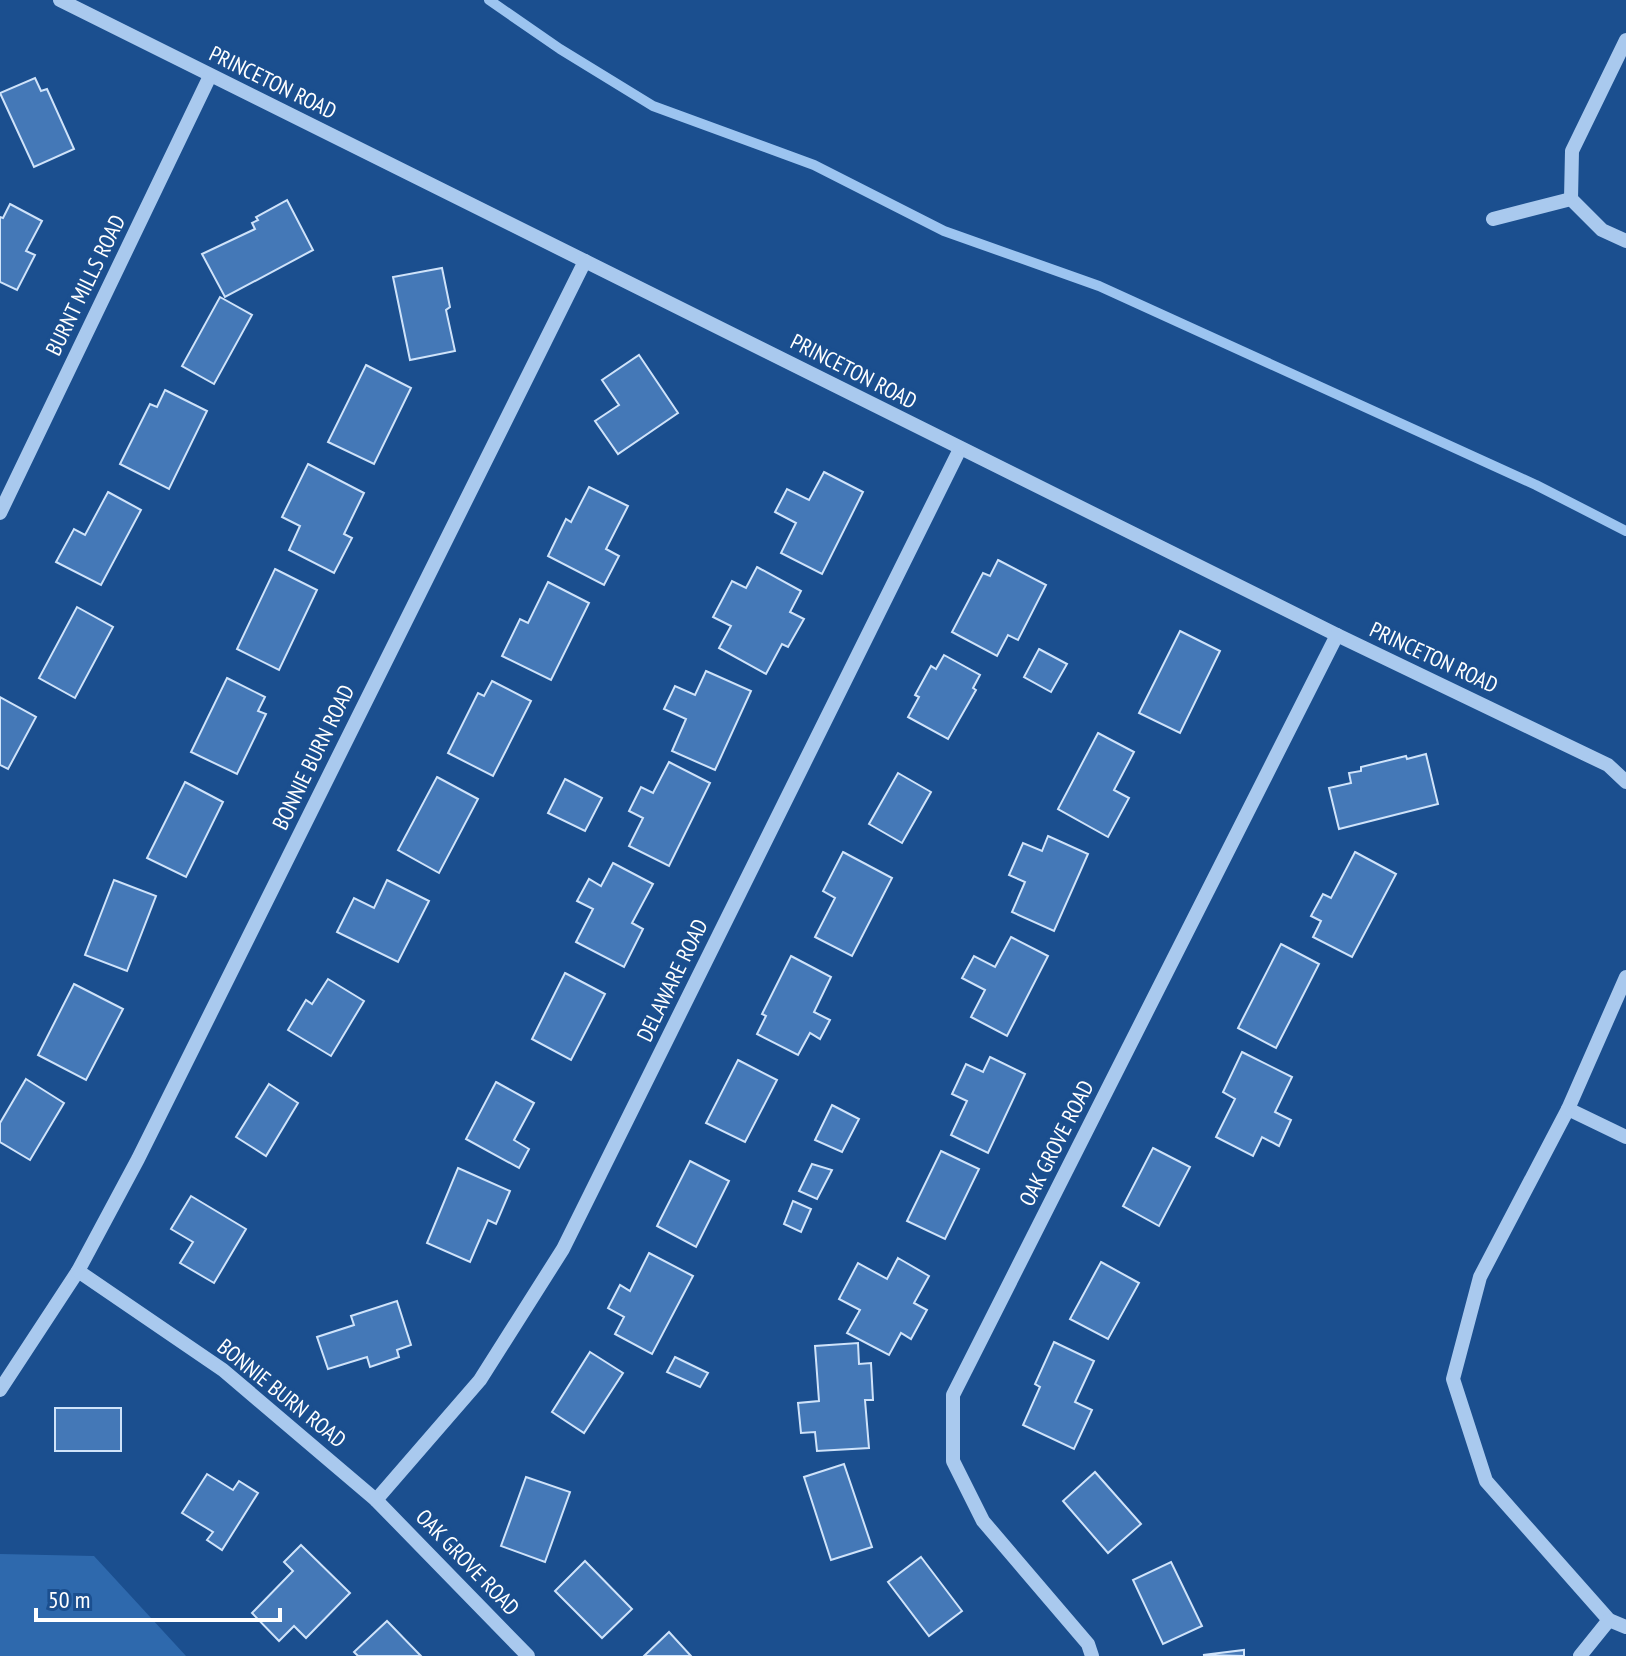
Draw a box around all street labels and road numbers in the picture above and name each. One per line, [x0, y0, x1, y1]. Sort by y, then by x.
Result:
street label: PRINCETON ROAD [205, 39, 341, 125]
street label: BURNT MILLS ROAD [39, 210, 131, 360]
street label: PRINCETON ROAD [786, 327, 922, 415]
street label: PRINCETON ROAD [1366, 615, 1502, 699]
street label: BONNIE BURN ROAD [266, 680, 360, 834]
street label: DELAWARE ROAD [630, 914, 714, 1046]
street label: OAK GROVE ROAD [1012, 1076, 1100, 1210]
street label: BONNIE BURN ROAD [212, 1332, 352, 1454]
street label: OAK GROVE ROAD [410, 1503, 526, 1621]

